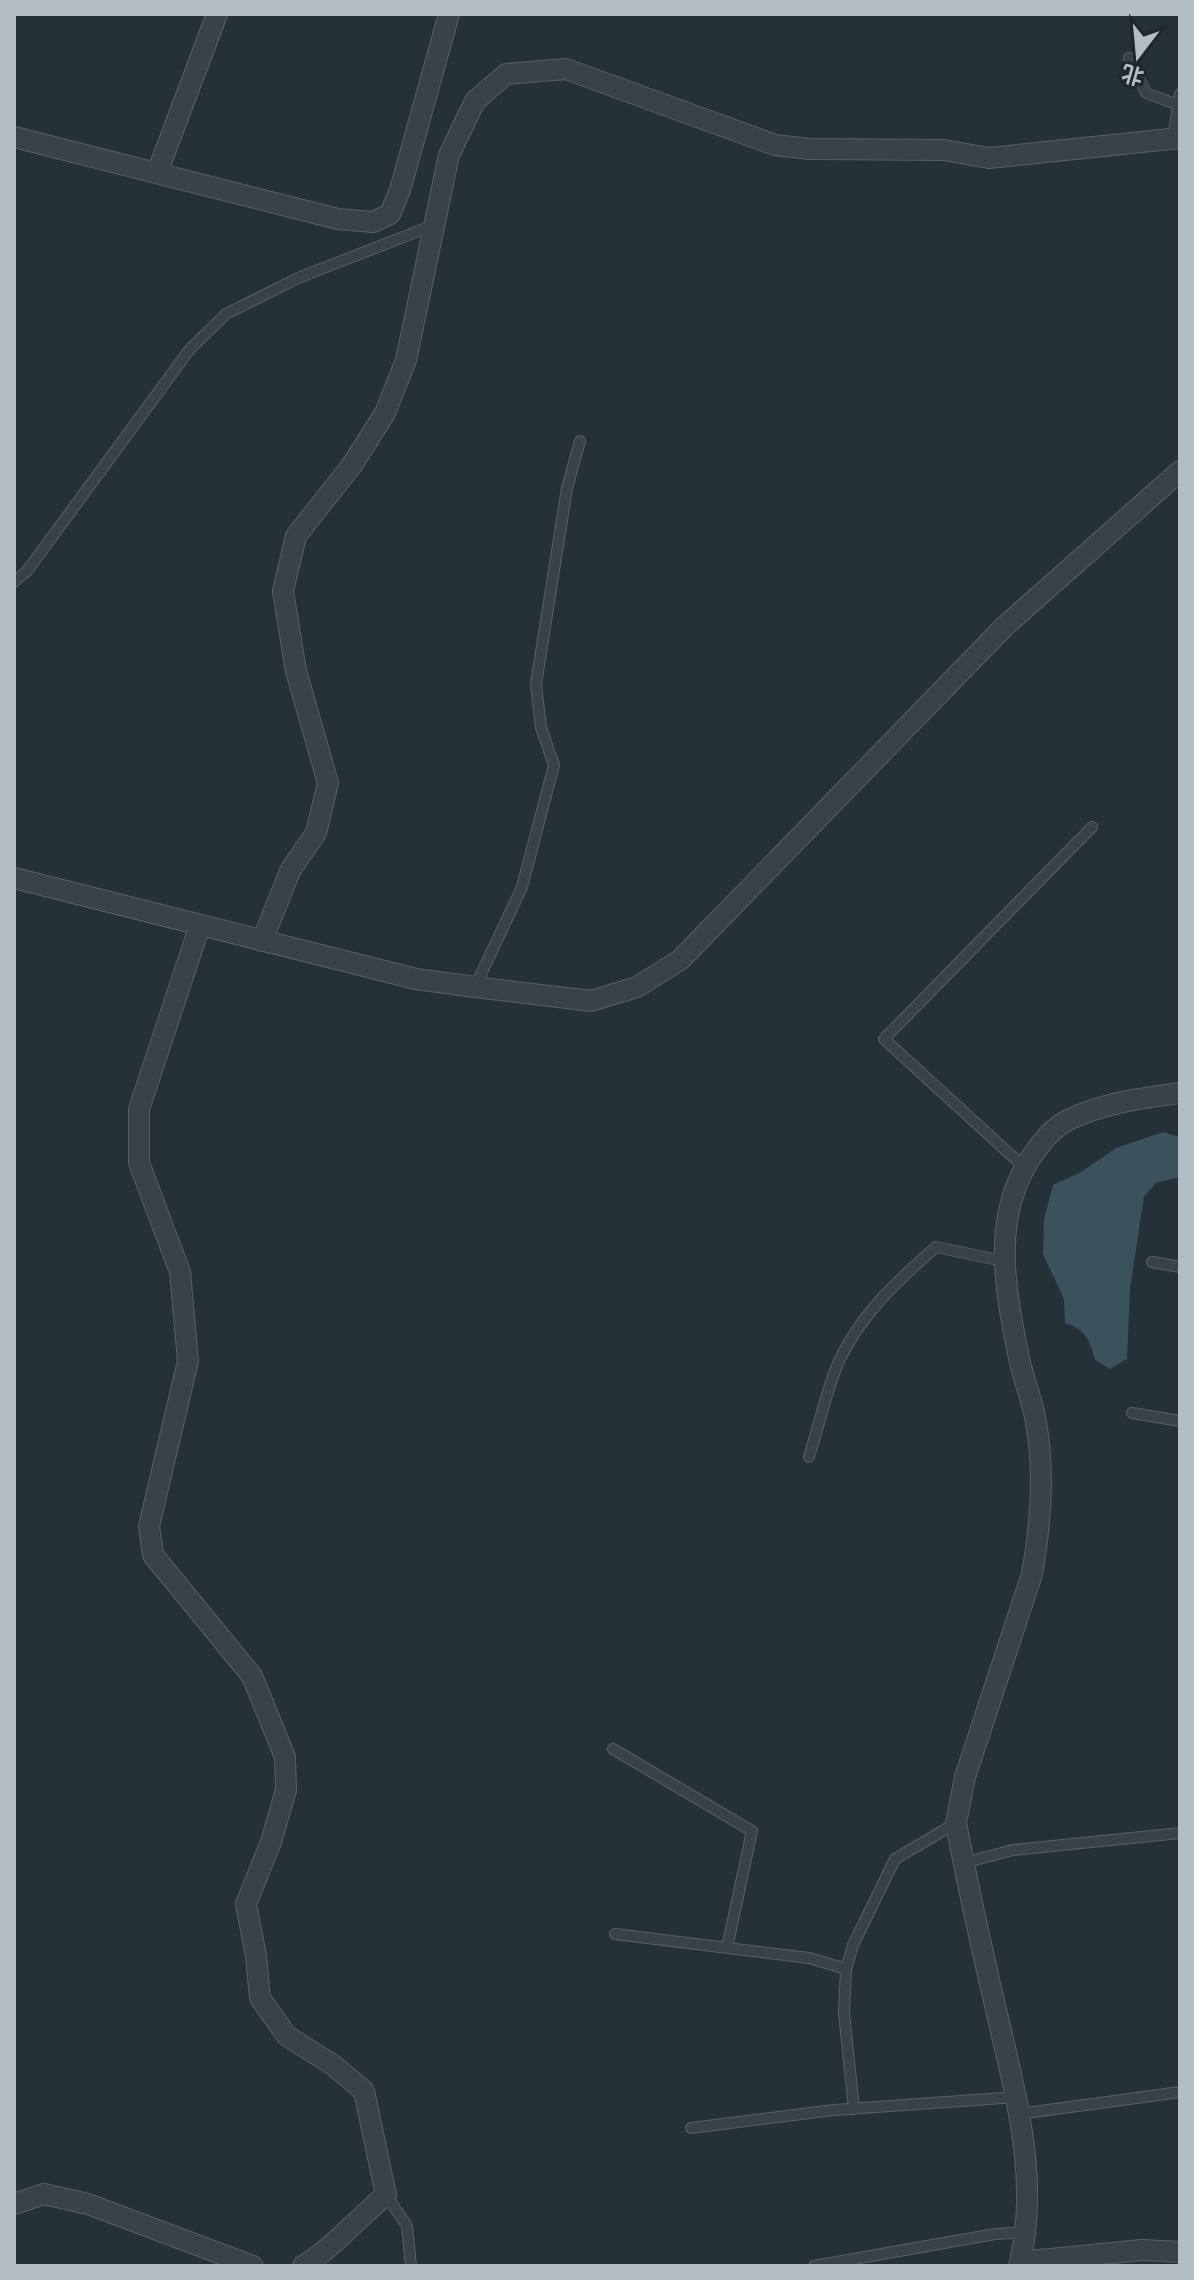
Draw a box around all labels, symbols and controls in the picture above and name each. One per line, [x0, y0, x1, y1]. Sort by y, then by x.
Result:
north arrow [1098, 16, 1178, 96]
text: 北 [1118, 59, 1147, 91]

